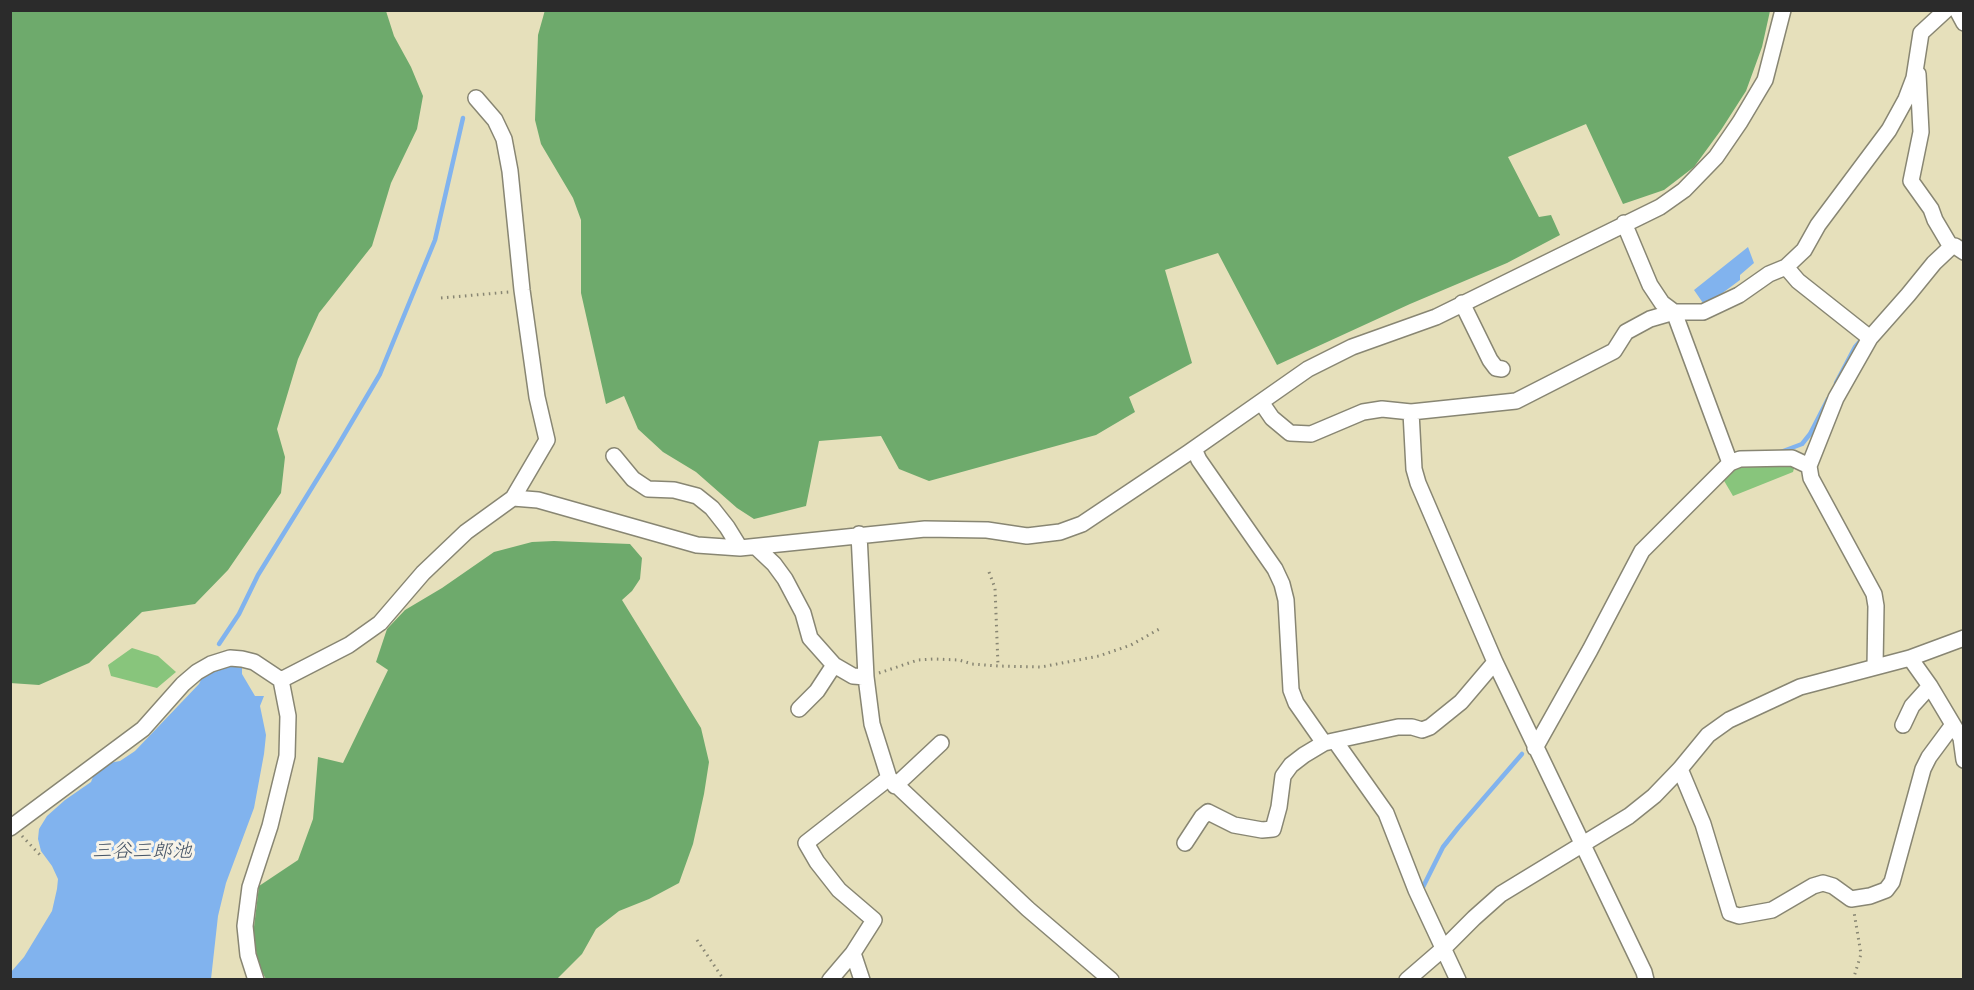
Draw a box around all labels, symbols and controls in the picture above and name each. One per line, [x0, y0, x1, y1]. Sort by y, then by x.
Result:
water label: 三谷三郎池 [92, 842, 192, 866]

